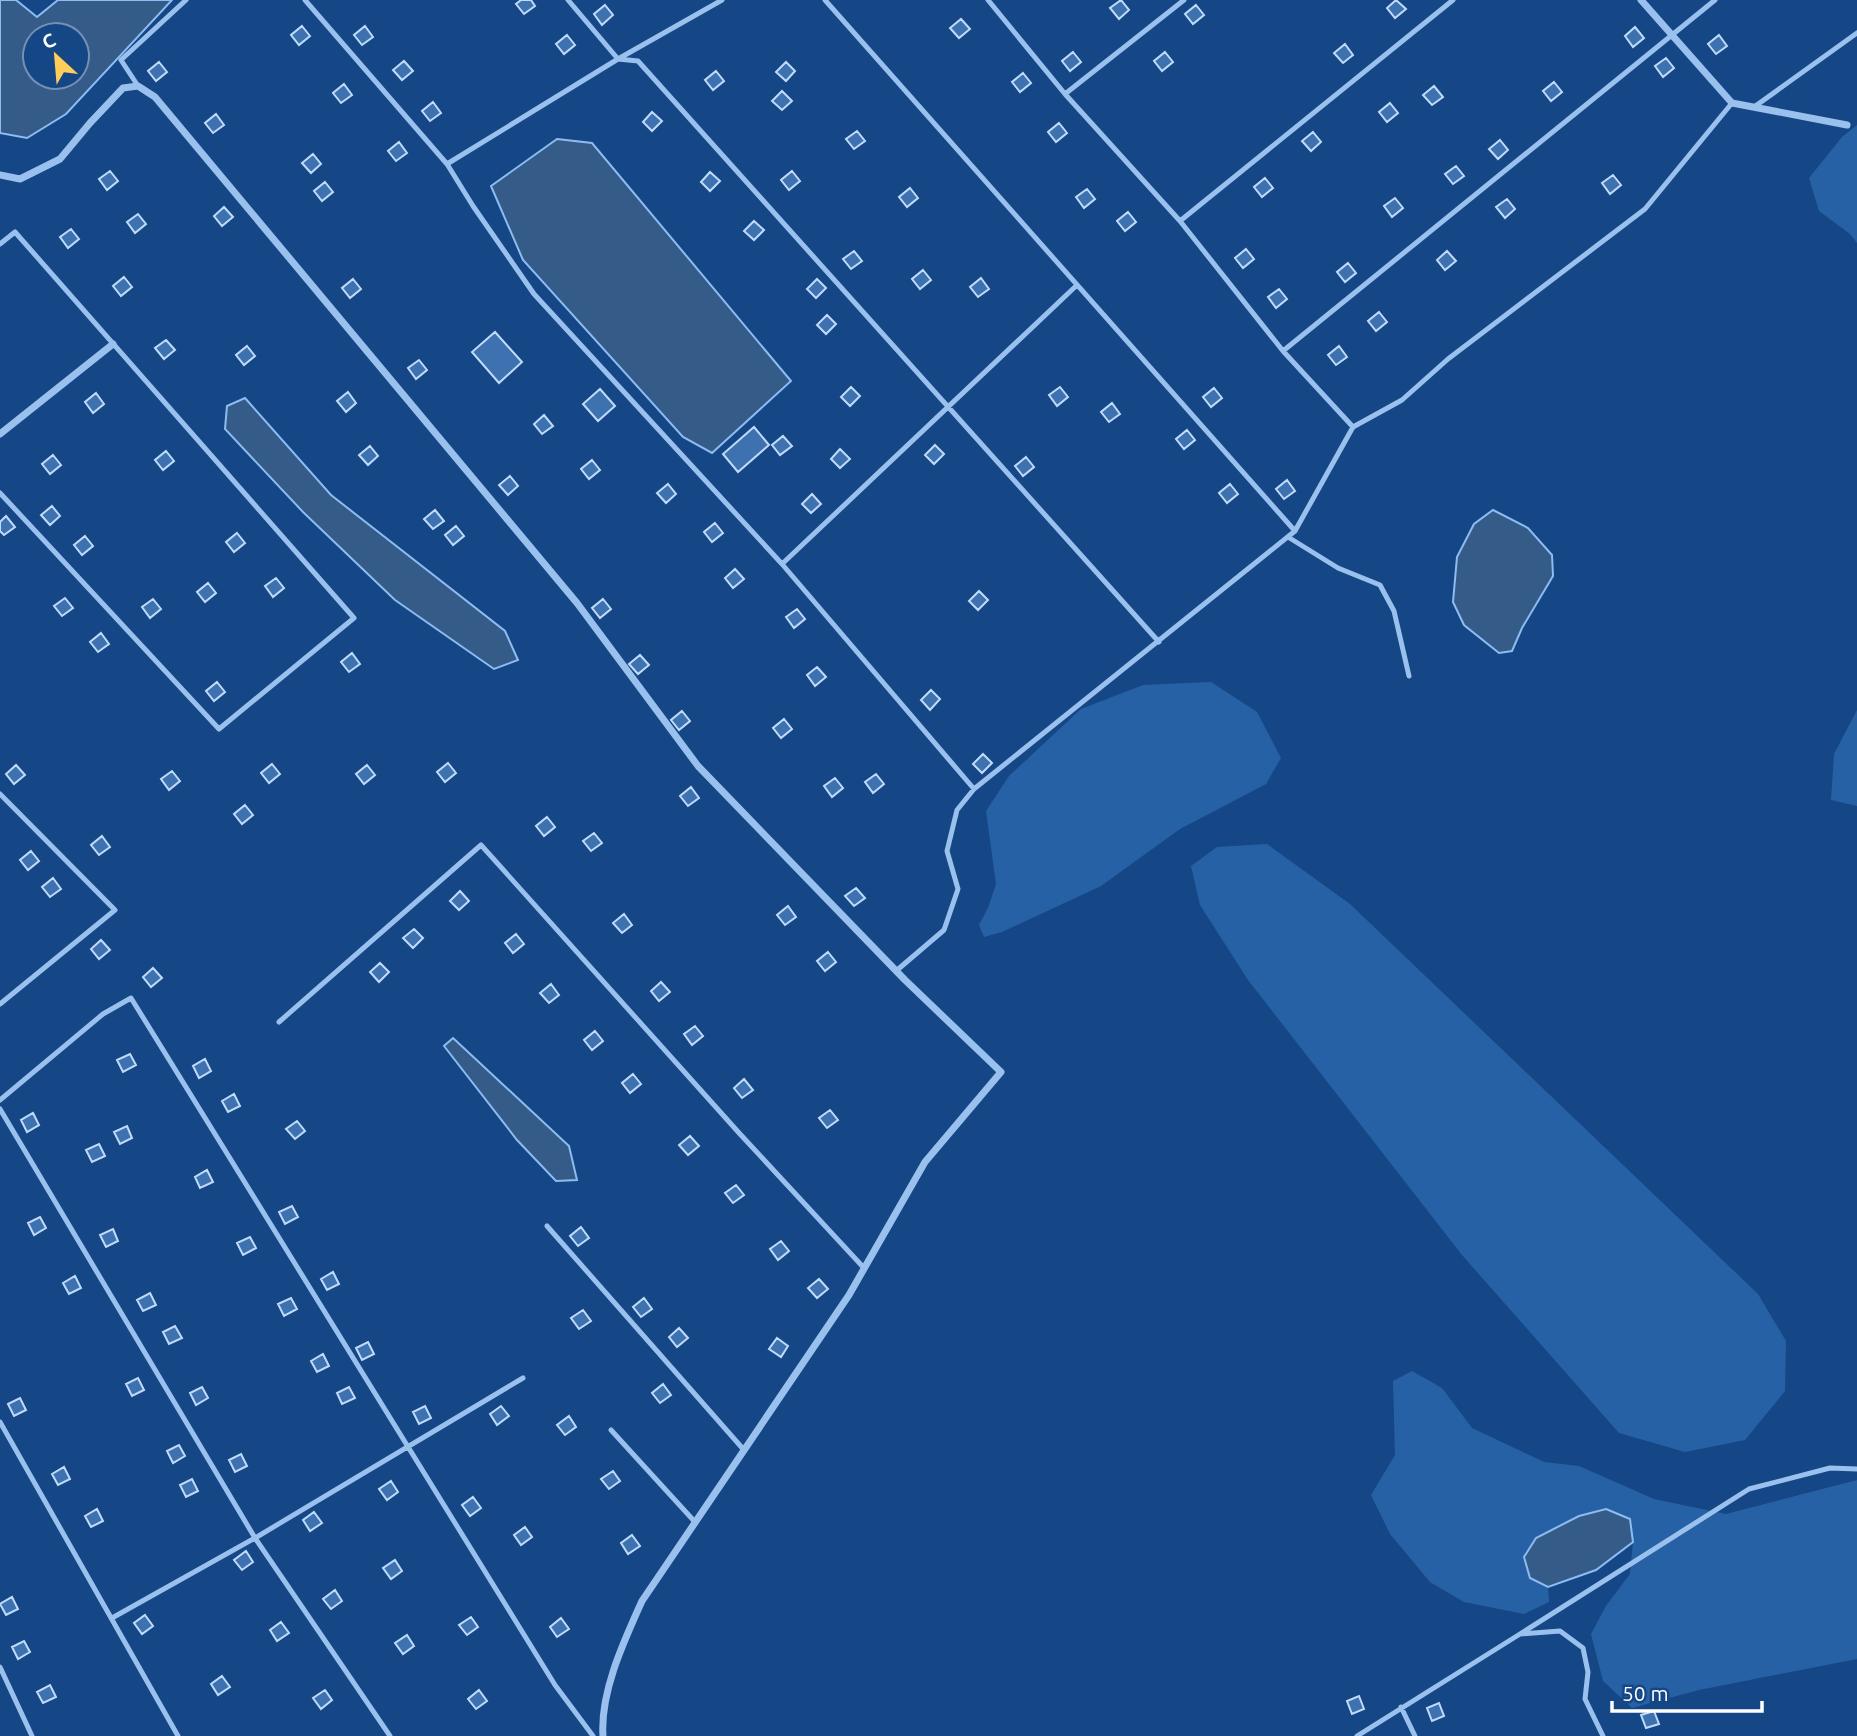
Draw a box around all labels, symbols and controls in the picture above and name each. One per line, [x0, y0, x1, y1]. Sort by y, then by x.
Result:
north arrow [21, 21, 91, 91]
text: С [38, 28, 59, 53]
scale bar [1612, 1670, 1762, 1714]
text: 50 m [1622, 1681, 1669, 1705]

